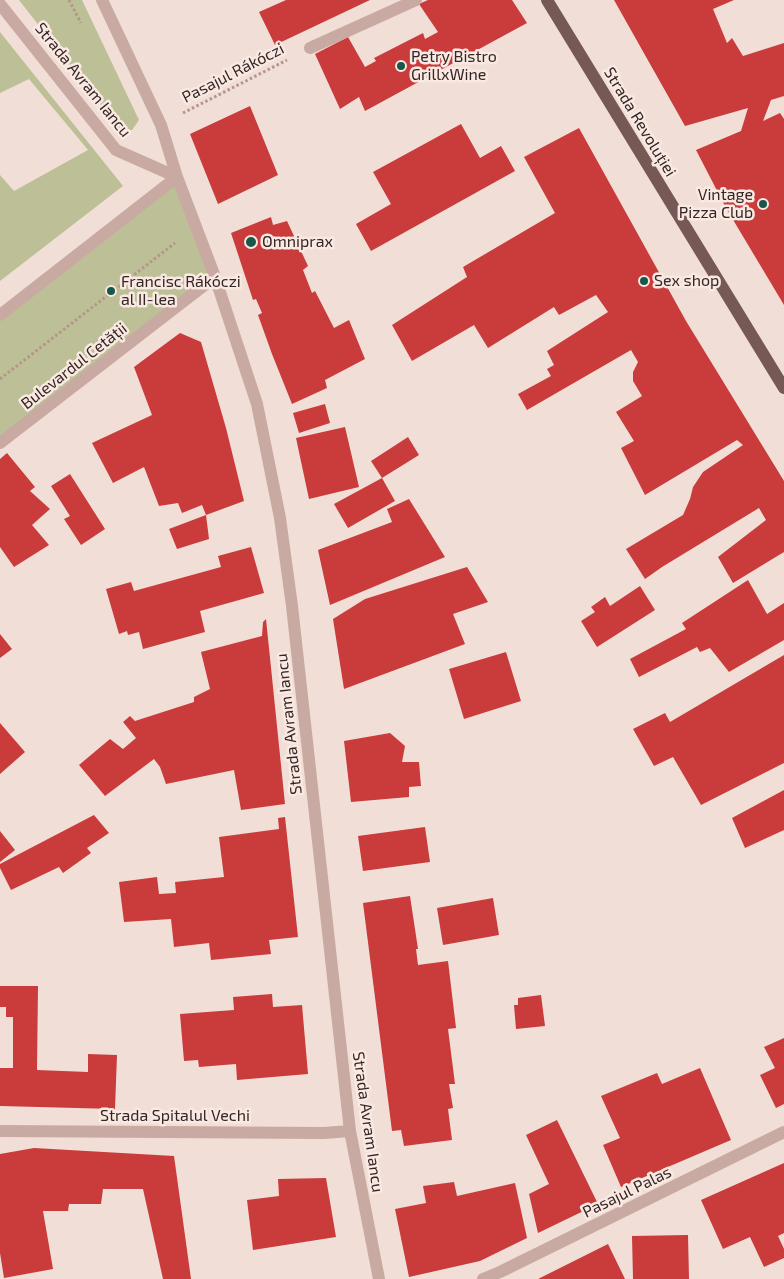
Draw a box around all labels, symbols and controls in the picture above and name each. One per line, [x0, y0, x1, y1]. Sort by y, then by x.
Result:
street label: Strada Avram Iancu [31, 19, 135, 141]
street label: Pasajul Rákóczi [179, 39, 287, 107]
place label: Petry Bistro GrillxWine [411, 47, 497, 85]
marker: Petry Bistro GrillxWine [395, 60, 407, 72]
street label: Strada Revoluției [600, 64, 680, 180]
place label: Vintage Pizza Club [679, 185, 753, 223]
marker: Vintage Pizza Club [757, 198, 769, 210]
place label: Omniprax [262, 232, 333, 252]
marker: Omniprax [244, 235, 258, 249]
place label: Sex shop [654, 271, 719, 291]
place label: Francisc Rákóczi al II-lea [121, 272, 241, 310]
marker: Sex shop [638, 275, 650, 287]
marker: Francisc Rákóczi al II-lea [105, 285, 117, 297]
street label: Bulevardul Cetății [17, 319, 131, 413]
street label: Strada Avram Iancu [272, 652, 306, 796]
street label: Strada Avram Iancu [349, 1050, 387, 1194]
street label: Strada Spitalul Vechi [100, 1106, 250, 1126]
street label: Pasajul Palas [579, 1162, 675, 1222]

